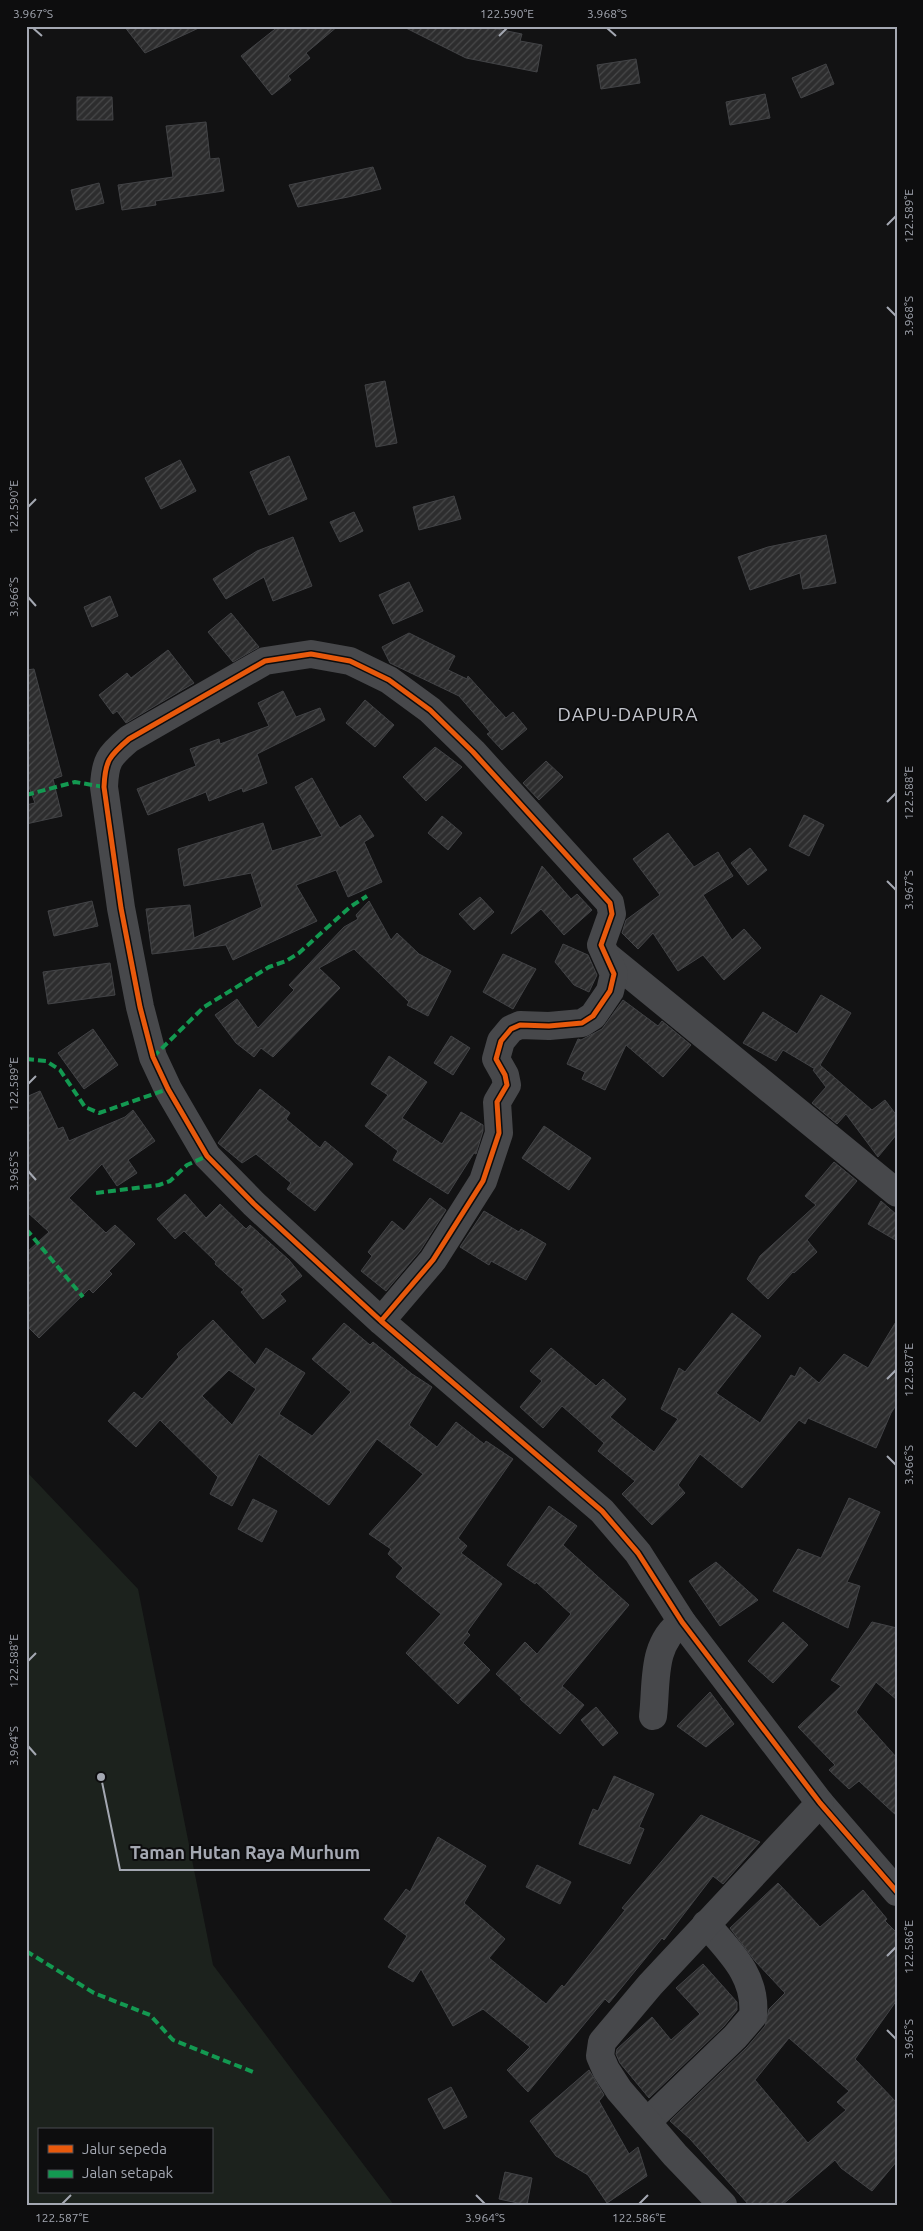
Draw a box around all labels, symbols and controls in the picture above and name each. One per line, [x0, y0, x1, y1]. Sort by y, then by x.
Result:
text: 3.967°S [13, 7, 53, 20]
text: 122.590°E [480, 7, 534, 20]
text: 3.968°S [587, 7, 627, 20]
text: 122.589°E [902, 189, 915, 243]
text: 3.968°S [902, 296, 915, 336]
text: 122.590°E [7, 480, 20, 534]
text: 3.966°S [7, 577, 20, 617]
district label: DAPU-DAPURA [557, 703, 699, 725]
text: 122.588°E [902, 766, 915, 820]
text: 3.967°S [902, 870, 915, 910]
text: 122.589°E [7, 1057, 20, 1111]
text: 3.965°S [7, 1151, 20, 1191]
text: 122.587°E [902, 1343, 915, 1397]
text: 3.966°S [902, 1445, 915, 1485]
text: 122.588°E [7, 1634, 20, 1688]
text: 3.964°S [7, 1726, 20, 1766]
callout: Taman Hutan Raya Murhum [120, 1837, 370, 1870]
text: Taman Hutan Raya Murhum [130, 1842, 360, 1862]
text: 122.586°E [902, 1920, 915, 1974]
text: 3.965°S [902, 2019, 915, 2059]
legend [38, 2128, 212, 2194]
text: Jalur sepeda [82, 2140, 167, 2157]
text: Jalan setapak [82, 2164, 174, 2181]
text: 122.587°E [35, 2211, 89, 2224]
text: 3.964°S [465, 2211, 505, 2224]
text: 122.586°E [612, 2211, 666, 2224]

